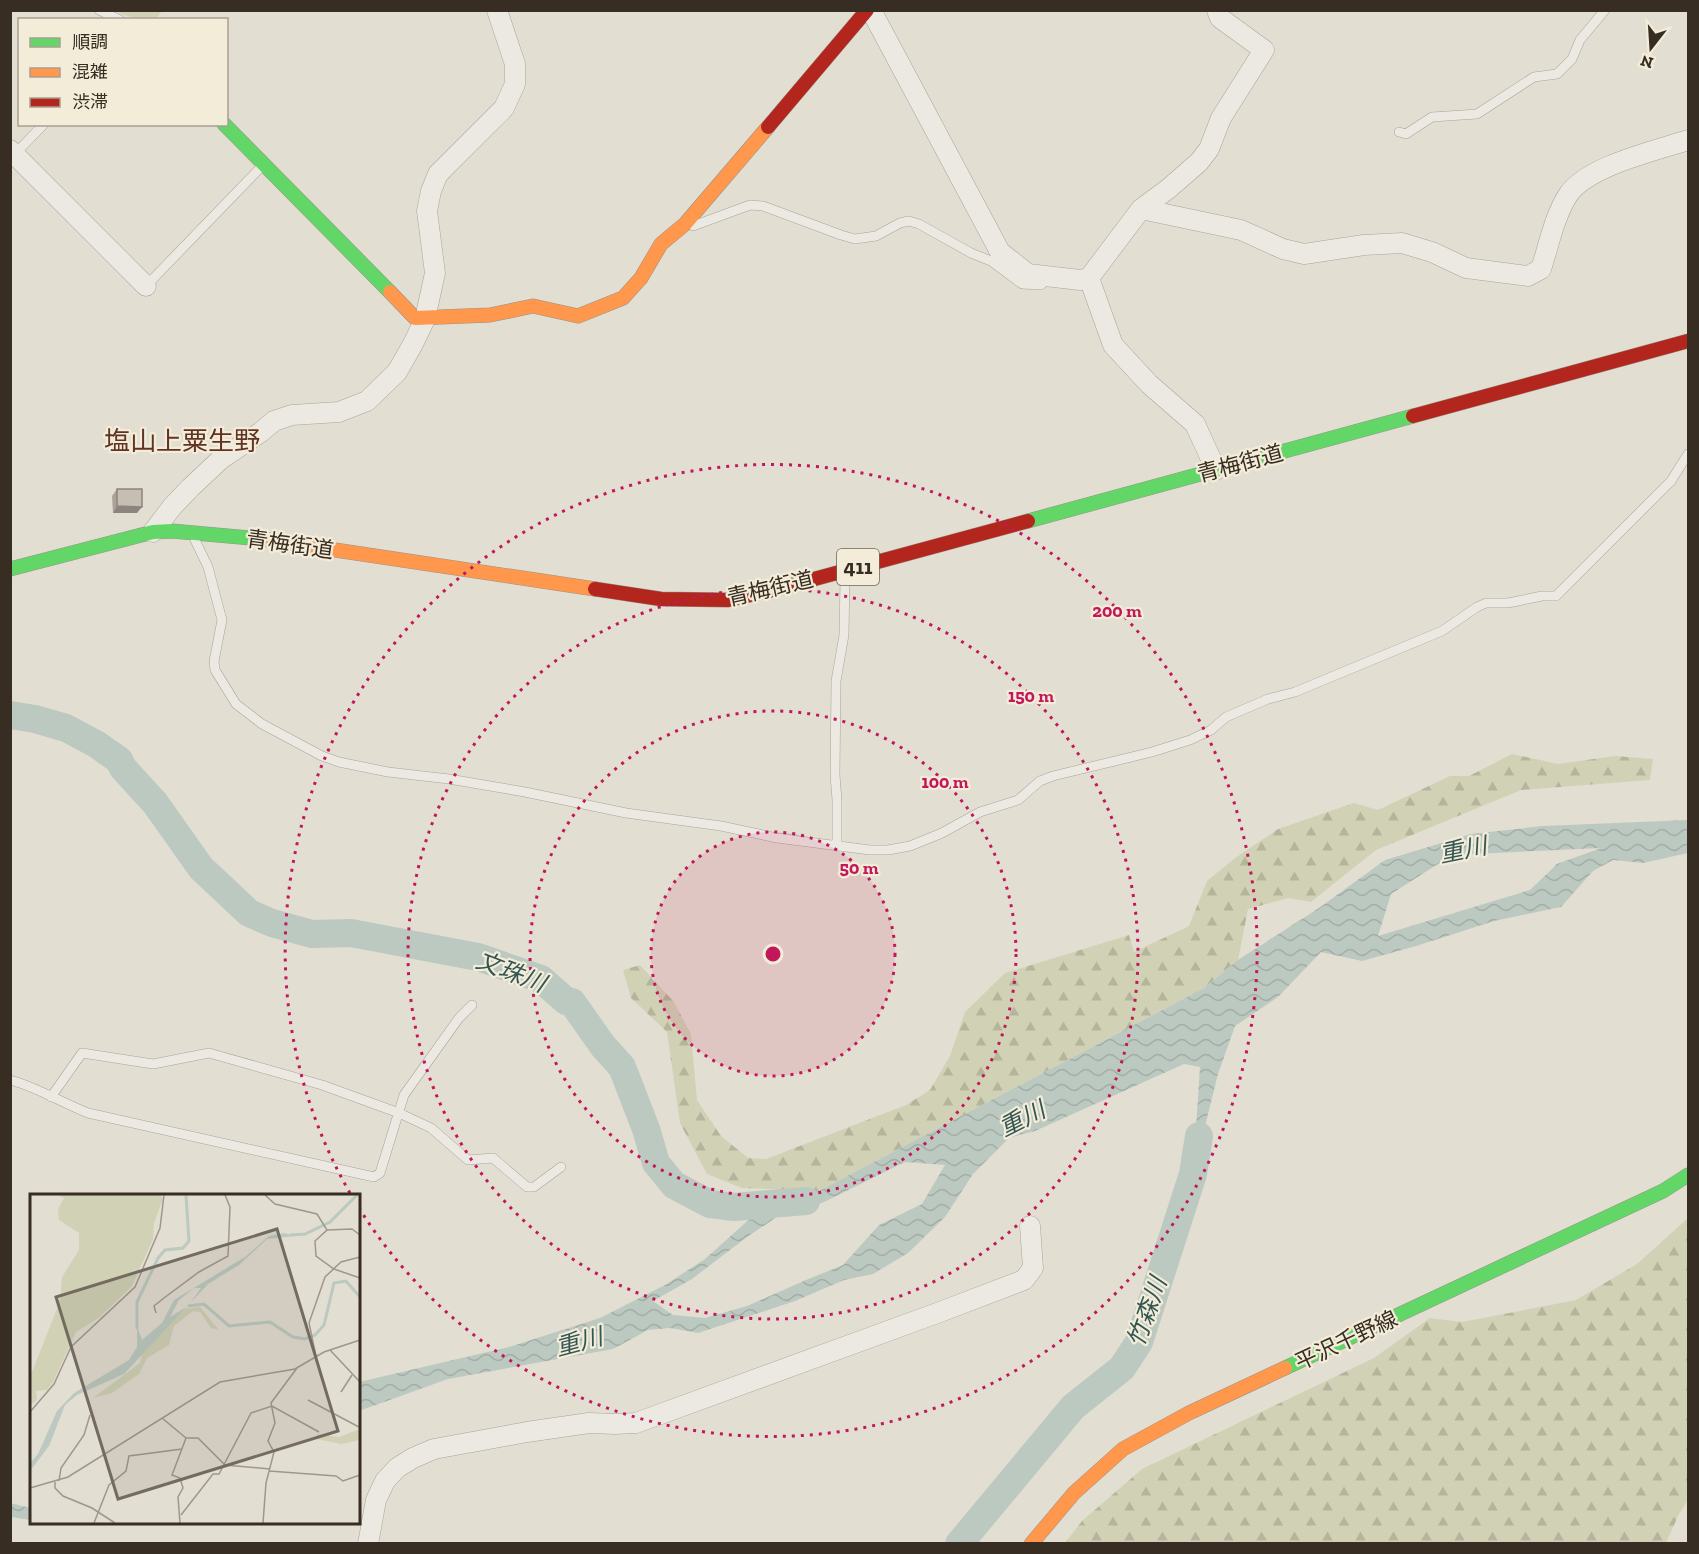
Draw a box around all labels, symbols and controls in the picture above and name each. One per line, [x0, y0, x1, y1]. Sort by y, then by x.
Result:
legend [18, 18, 228, 126]
north arrow [1621, 18, 1681, 78]
text: 順調 [72, 31, 108, 53]
text: N [1638, 51, 1655, 73]
text: 混雑 [72, 61, 108, 83]
text: 渋滞 [72, 91, 108, 113]
district label: 塩山上粟生野 [104, 425, 260, 457]
street label: 青梅街道 [1194, 439, 1286, 488]
street label: 青梅街道 [244, 525, 335, 564]
road number: 411 [837, 549, 879, 585]
street label: 青梅街道 [724, 565, 816, 612]
text: 200 m [1092, 600, 1142, 622]
text: 150 m [1008, 685, 1054, 707]
text: 100 m [921, 771, 969, 793]
water label: 重川 [1437, 830, 1492, 868]
text: 50 m [840, 857, 879, 879]
centre of rings [763, 944, 783, 964]
water label: 文珠川 [472, 945, 553, 999]
water label: 重川 [994, 1093, 1052, 1142]
inset map [30, 1194, 360, 1524]
water label: 竹森川 [1121, 1270, 1173, 1351]
street label: 平沢千野線 [1291, 1305, 1402, 1376]
water label: 重川 [552, 1321, 609, 1362]

